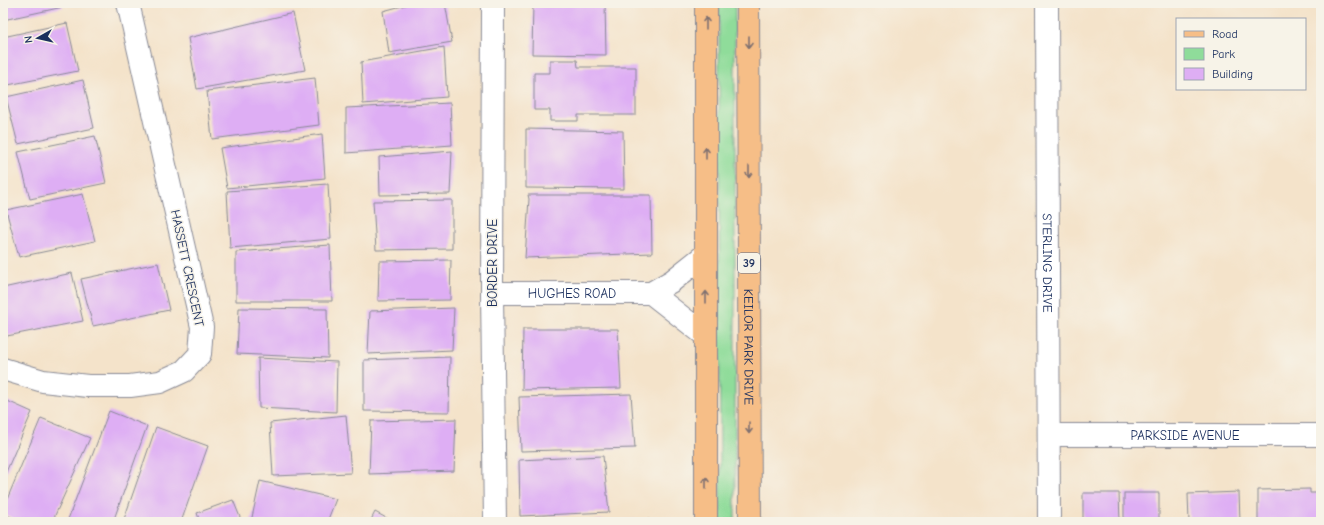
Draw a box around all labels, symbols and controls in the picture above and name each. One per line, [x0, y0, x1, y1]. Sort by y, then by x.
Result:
one-way arrow [702, 17, 710, 30]
north arrow [18, 18, 58, 58]
legend [1176, 18, 1306, 90]
text: Road [1212, 27, 1238, 41]
text: N [22, 35, 36, 44]
one-way arrow [745, 35, 753, 48]
text: Park [1212, 47, 1235, 61]
text: Building [1212, 67, 1253, 81]
one-way arrow [702, 147, 710, 160]
one-way arrow [745, 165, 753, 178]
street label: HASSETT CRESCENT [168, 208, 207, 328]
street label: STERLING DRIVE [1040, 213, 1055, 313]
street label: BORDER DRIVE [485, 219, 500, 307]
road number: 39 [738, 253, 760, 273]
street label: HUGHES ROAD [528, 286, 616, 301]
street label: KEILOR PARK DRIVE [741, 289, 757, 405]
one-way arrow [702, 291, 710, 304]
one-way arrow [745, 421, 753, 434]
street label: PARKSIDE AVENUE [1130, 428, 1240, 443]
one-way arrow [702, 477, 710, 490]

